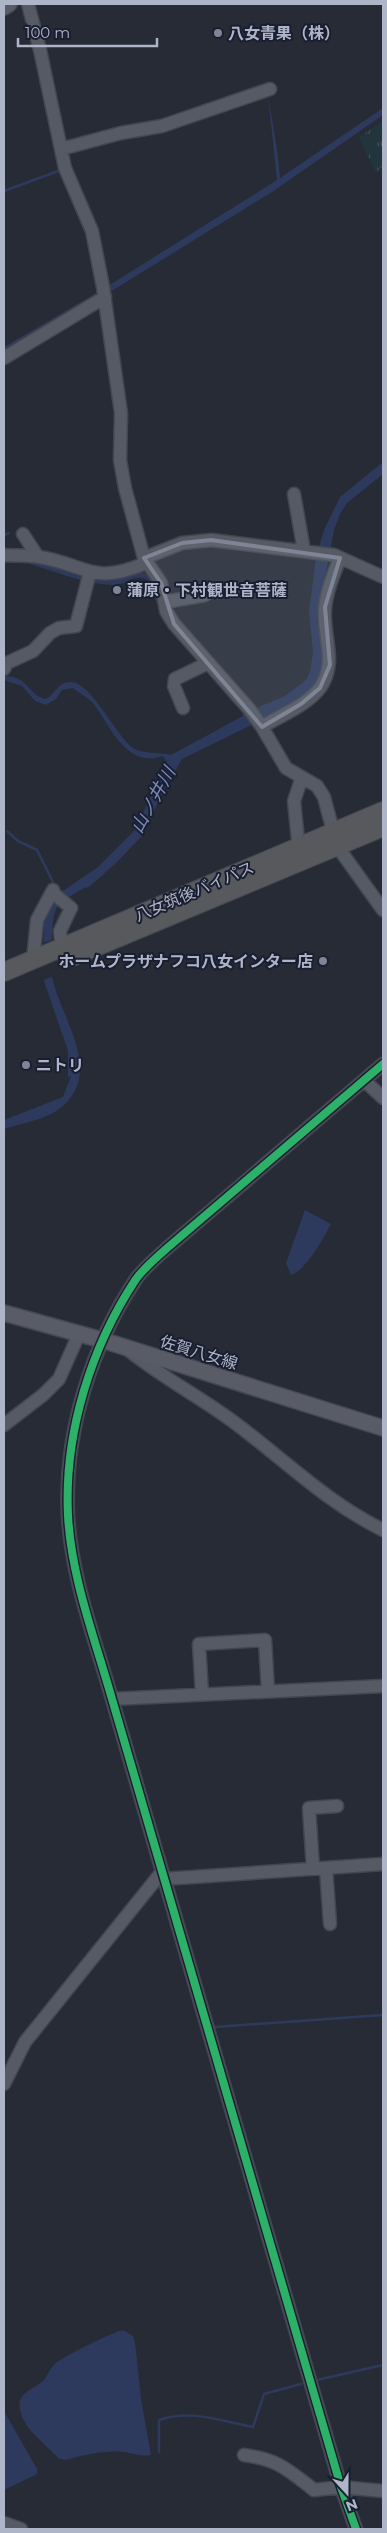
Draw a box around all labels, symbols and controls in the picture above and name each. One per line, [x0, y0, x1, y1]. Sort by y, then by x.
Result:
scale bar [18, 15, 156, 47]
text: 100 m [25, 23, 70, 42]
place label: 八女青果（株） [228, 24, 340, 43]
marker: 八女青果（株） [212, 27, 224, 39]
place label: 蒲原・下村観世音菩薩 [127, 581, 287, 600]
marker: 蒲原・下村観世音菩薩 [111, 584, 123, 596]
water label: 山ノ井川 [126, 761, 181, 837]
street label: 八女筑後バイパス [132, 858, 257, 925]
place label: ホームプラザナフコ八女インター店 [58, 952, 313, 971]
marker: ホームプラザナフコ八女インター店 [317, 955, 329, 967]
place label: ニトリ [36, 1056, 84, 1075]
marker: ニトリ [20, 1059, 32, 1071]
street label: 佐賀八女線 [158, 1332, 240, 1373]
north arrow [322, 2468, 372, 2518]
text: N [343, 2495, 360, 2516]

